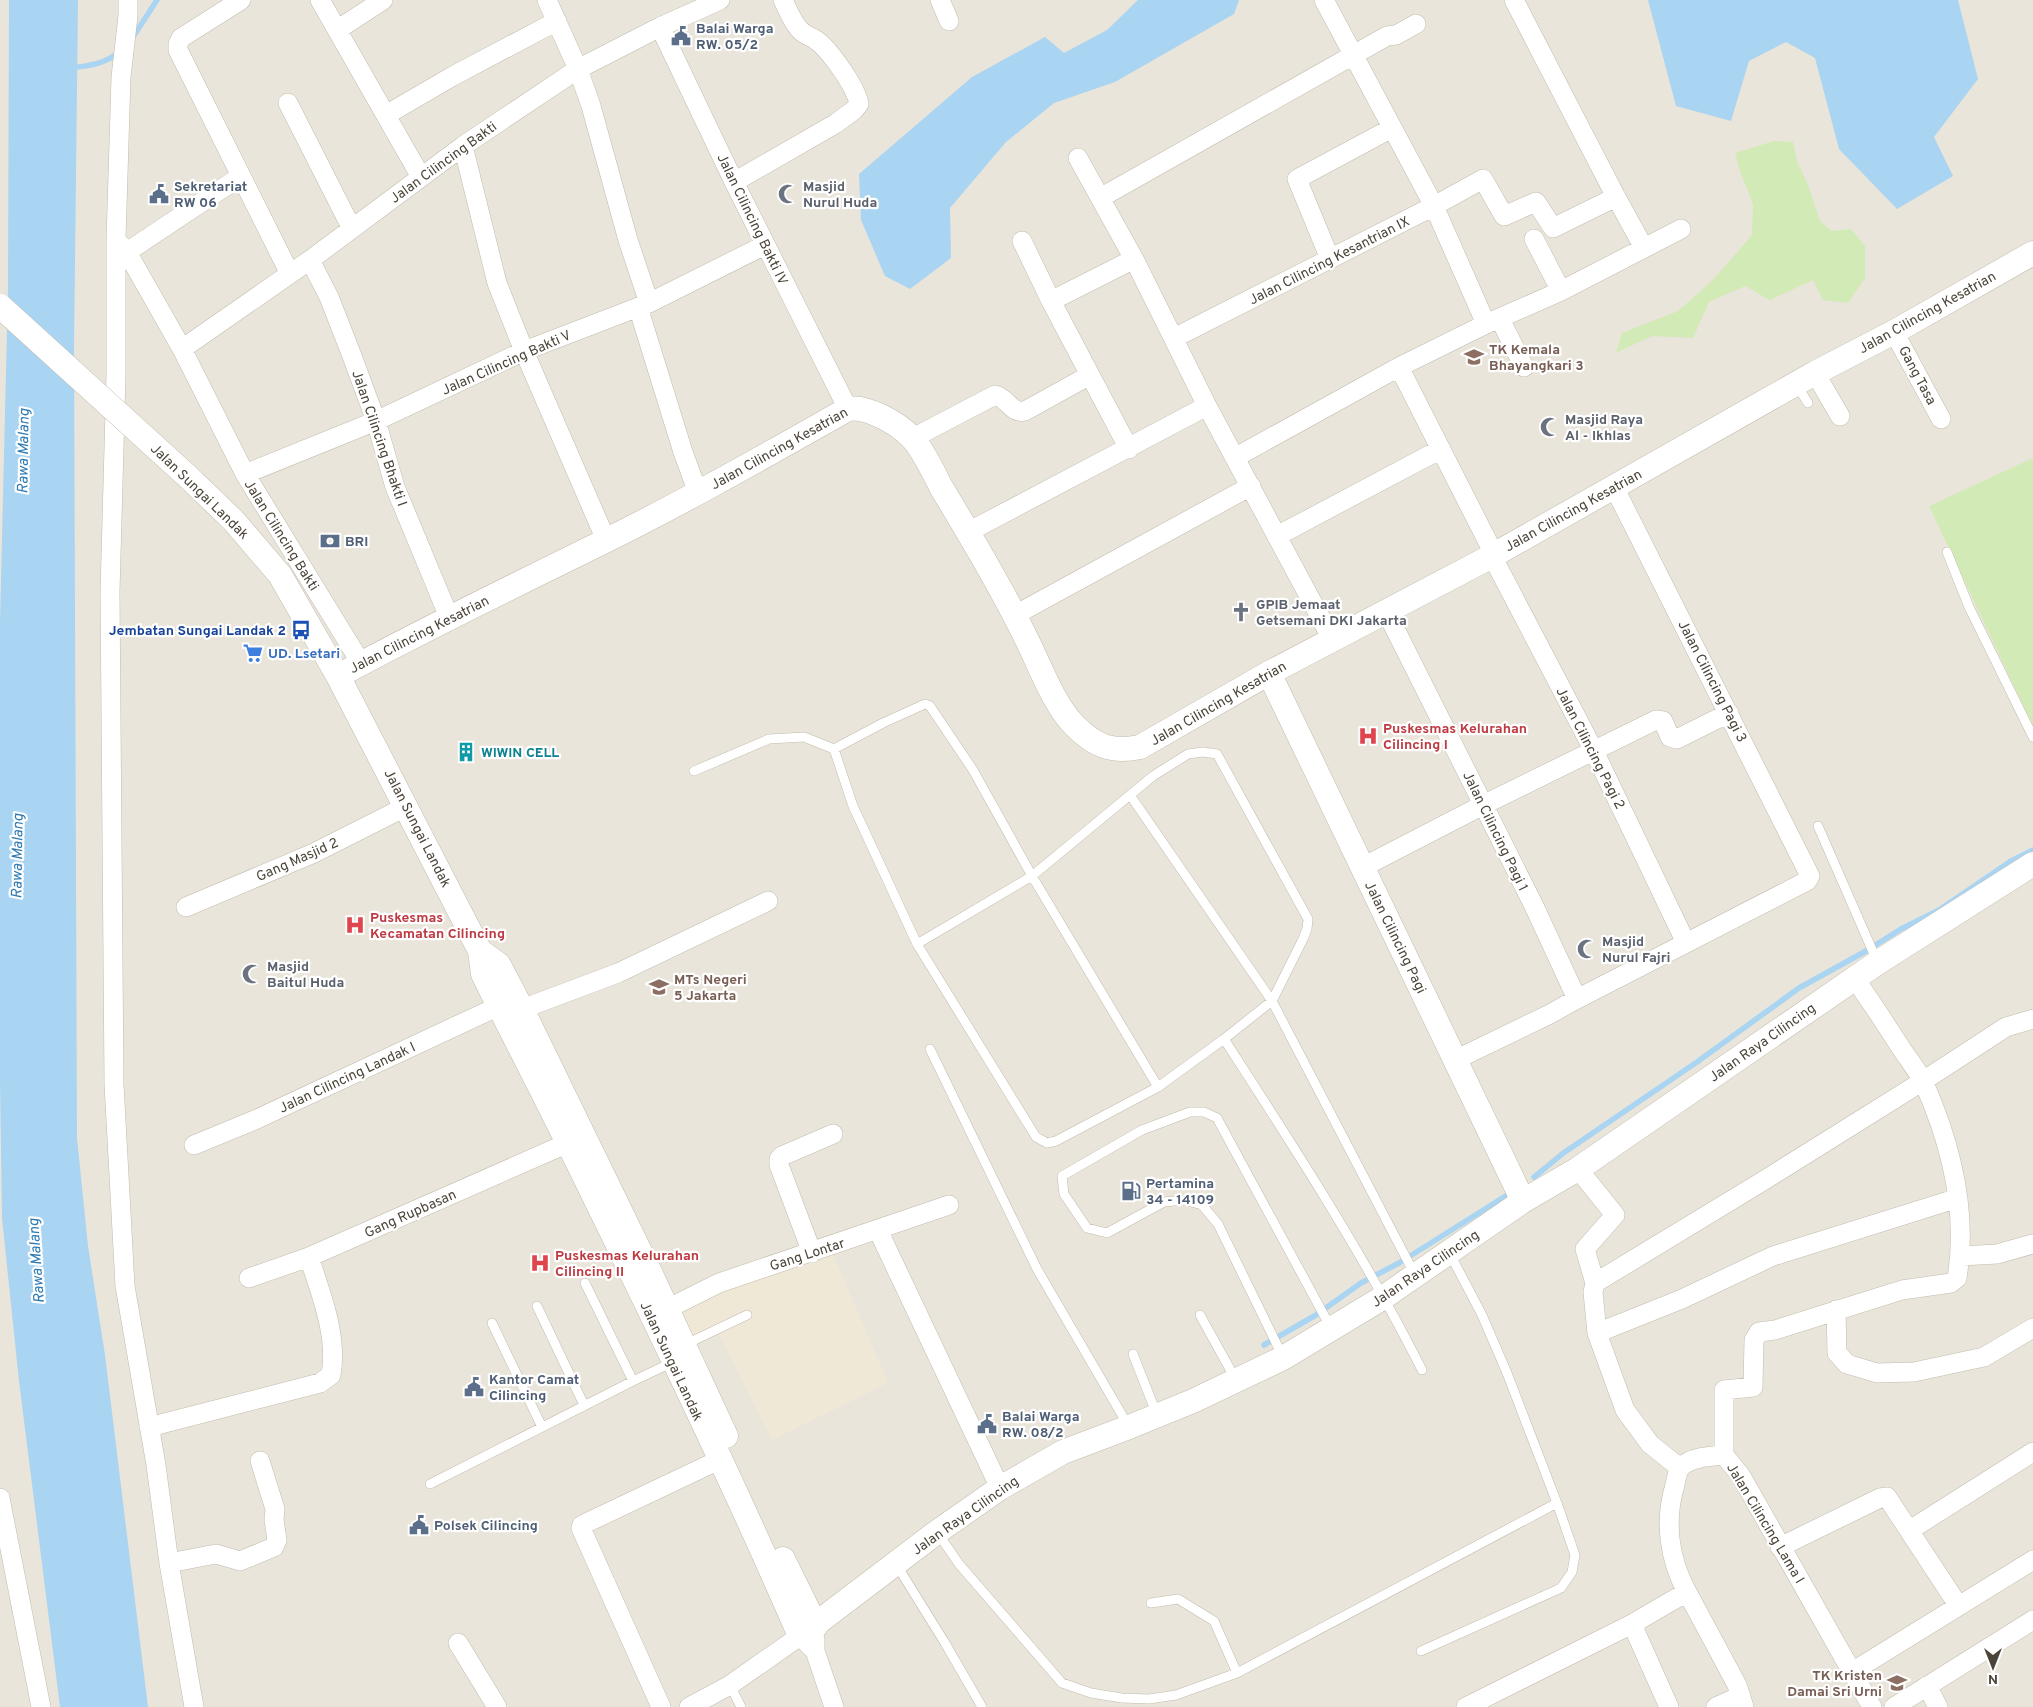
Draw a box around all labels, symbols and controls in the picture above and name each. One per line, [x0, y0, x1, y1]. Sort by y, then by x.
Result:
place label: Balai Warga RW. 05/2 [696, 21, 773, 54]
public building icon: Balai Warga RW. 05/2 [670, 25, 692, 47]
street label: Jalan Cilincing Bakti [387, 119, 501, 208]
street label: Jalan Cilincing Bakti IV [712, 151, 791, 288]
place label: Sekretariat RW 06 [174, 179, 247, 212]
place label: Masjid Nurul Huda [803, 179, 877, 212]
public building icon: Sekretariat RW 06 [148, 183, 170, 205]
mosque icon: Masjid Nurul Huda [777, 183, 799, 205]
street label: Jalan Cilincing Kesantrian IX [1247, 213, 1413, 309]
street label: Jalan Cilincing Kesatrian [1856, 269, 1999, 358]
street label: Jalan Cilincing Bakti V [439, 327, 574, 400]
place label: TK Kemala Bhayangkari 3 [1489, 342, 1584, 375]
street label: Gang Tasa [1894, 343, 1939, 408]
school or university icon: TK Kemala Bhayangkari 3 [1463, 346, 1485, 368]
street label: Jalan Cilincing Bhakti I [347, 368, 410, 509]
street label: Jalan Cilincing Kesatrian [708, 405, 851, 494]
water label: Rawa Malang [14, 407, 35, 494]
place label: Masjid Raya Al - Ikhlas [1565, 412, 1643, 445]
mosque icon: Masjid Raya Al - Ikhlas [1539, 416, 1561, 438]
street label: Jalan Sungai Landak [146, 441, 252, 543]
street label: Jalan Cilincing Kesatrian [1502, 467, 1645, 556]
street label: Jalan Cilincing Bakti [240, 477, 322, 594]
bank icon: BRI [319, 530, 341, 552]
place label: BRI [345, 534, 368, 551]
street label: Jalan Cilincing Kesatrian [347, 593, 492, 678]
place label: GPIB Jemaat Getsemani DKI Jakarta [1256, 597, 1407, 630]
church icon: GPIB Jemaat Getsemani DKI Jakarta [1230, 601, 1252, 623]
street label: Jalan Cilincing Pagi 3 [1674, 618, 1750, 745]
bus stop icon: Jembatan Sungai Landak 2 [290, 619, 312, 641]
place label: Jembatan Sungai Landak 2 [109, 623, 286, 640]
supermarket icon: UD. Lsetari [242, 642, 264, 664]
place label: UD. Lsetari [268, 646, 340, 663]
street label: Jalan Cilincing Kesatrian [1148, 658, 1290, 750]
street label: Jalan Cilincing Pagi 2 [1552, 685, 1628, 812]
place label: Puskesmas Kelurahan Cilincing I [1383, 721, 1527, 754]
hospital icon: Puskesmas Kelurahan Cilincing I [1357, 725, 1379, 747]
building icon: WIWIN CELL [455, 741, 477, 763]
place label: WIWIN CELL [481, 745, 559, 762]
street label: Jalan Sungai Landak [380, 767, 454, 891]
street label: Jalan Cilincing Pagi 1 [1458, 769, 1531, 894]
water label: Rawa Malang [8, 812, 29, 899]
street label: Gang Masjid 2 [254, 835, 341, 886]
street label: Jalan Cilincing Pagi [1360, 879, 1429, 997]
place label: Puskesmas Kecamatan Cilincing [370, 910, 505, 943]
hospital icon: Puskesmas Kecamatan Cilincing [344, 914, 366, 936]
place label: Masjid Nurul Fajri [1602, 934, 1670, 967]
mosque icon: Masjid Nurul Fajri [1576, 938, 1598, 960]
place label: Masjid Baitul Huda [267, 959, 344, 992]
mosque icon: Masjid Baitul Huda [241, 963, 263, 985]
place label: MTs Negeri 5 Jakarta [674, 972, 747, 1005]
school or university icon: MTs Negeri 5 Jakarta [648, 976, 670, 998]
street label: Jalan Raya Cilincing [1706, 1000, 1819, 1086]
street label: Jalan Cilincing Landak I [277, 1039, 419, 1117]
place label: Pertamina 34 - 14109 [1146, 1176, 1214, 1209]
fuel station icon: Pertamina 34 - 14109 [1120, 1180, 1142, 1202]
street label: Gang Rupbasan [362, 1187, 459, 1242]
water label: Rawa Malang [25, 1217, 50, 1304]
street label: Jalan Raya Cilincing [1369, 1227, 1483, 1312]
street label: Gang Lontar [768, 1235, 848, 1276]
place label: Puskesmas Kelurahan Cilincing II [555, 1248, 699, 1281]
hospital icon: Puskesmas Kelurahan Cilincing II [529, 1252, 551, 1274]
street label: Jalan Sungai Landak [635, 1299, 706, 1424]
place label: Kantor Camat Cilincing [489, 1372, 579, 1405]
public building icon: Kantor Camat Cilincing [463, 1376, 485, 1398]
place label: Balai Warga RW. 08/2 [1002, 1409, 1079, 1442]
public building icon: Balai Warga RW. 08/2 [976, 1413, 998, 1435]
street label: Jalan Cilincing Lama I [1722, 1461, 1807, 1587]
street label: Jalan Raya Cilincing [909, 1473, 1022, 1559]
public building icon: Polsek Cilincing [408, 1514, 430, 1536]
place label: Polsek Cilincing [434, 1518, 538, 1535]
north arrow [1968, 1642, 2018, 1692]
place label: TK Kristen Damai Sri Urni [1787, 1668, 1882, 1701]
text: N [1988, 1670, 1998, 1687]
school or university icon: TK Kristen Damai Sri Urni [1886, 1672, 1908, 1694]

